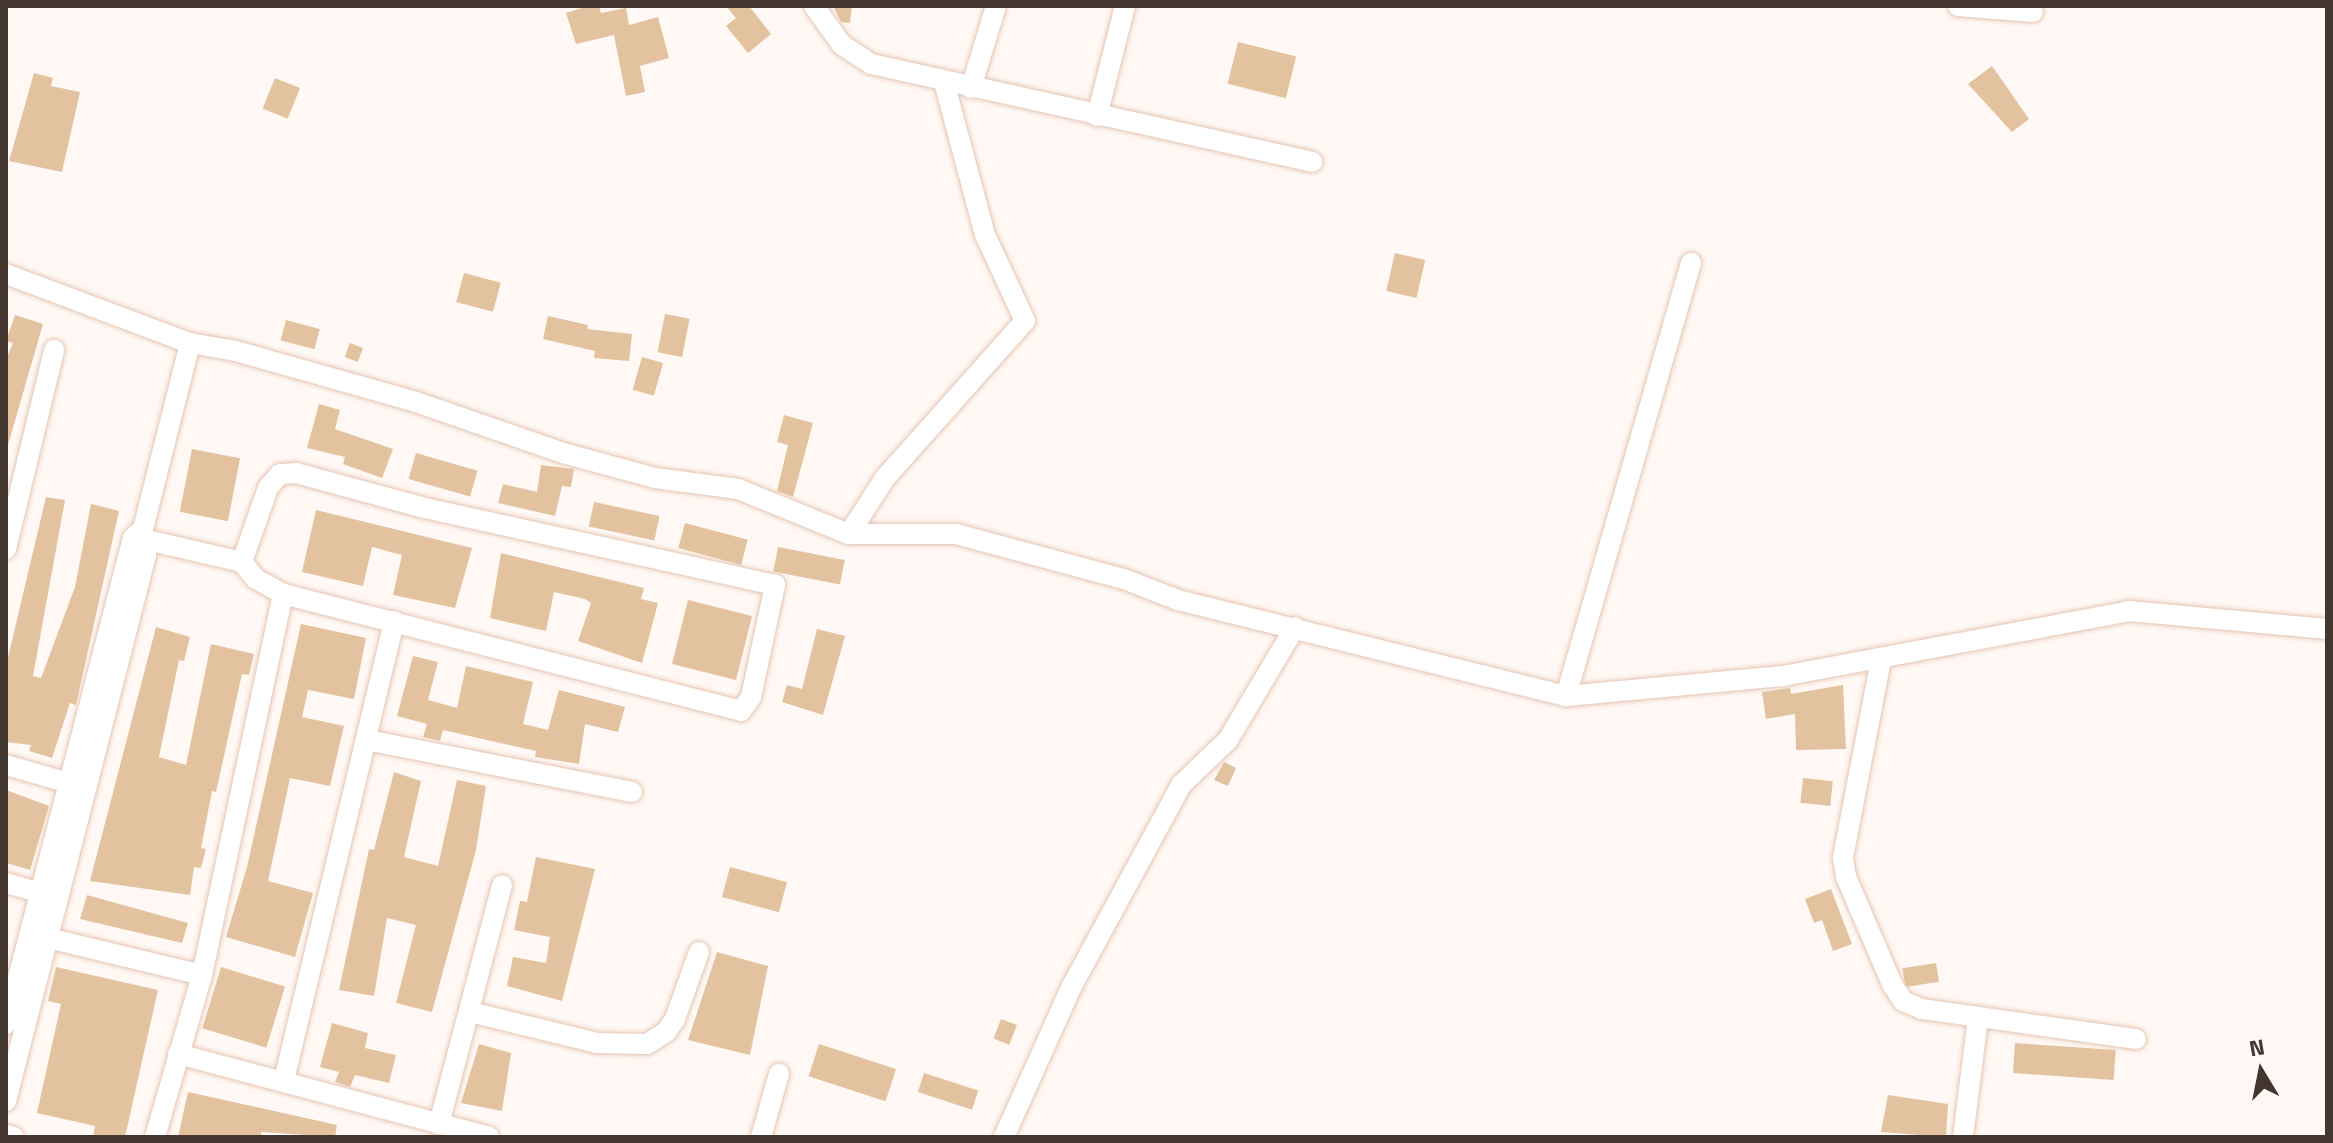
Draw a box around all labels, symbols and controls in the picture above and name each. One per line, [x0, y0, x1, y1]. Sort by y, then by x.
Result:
text: N [2246, 1029, 2267, 1065]
north arrow [2221, 1031, 2301, 1111]

